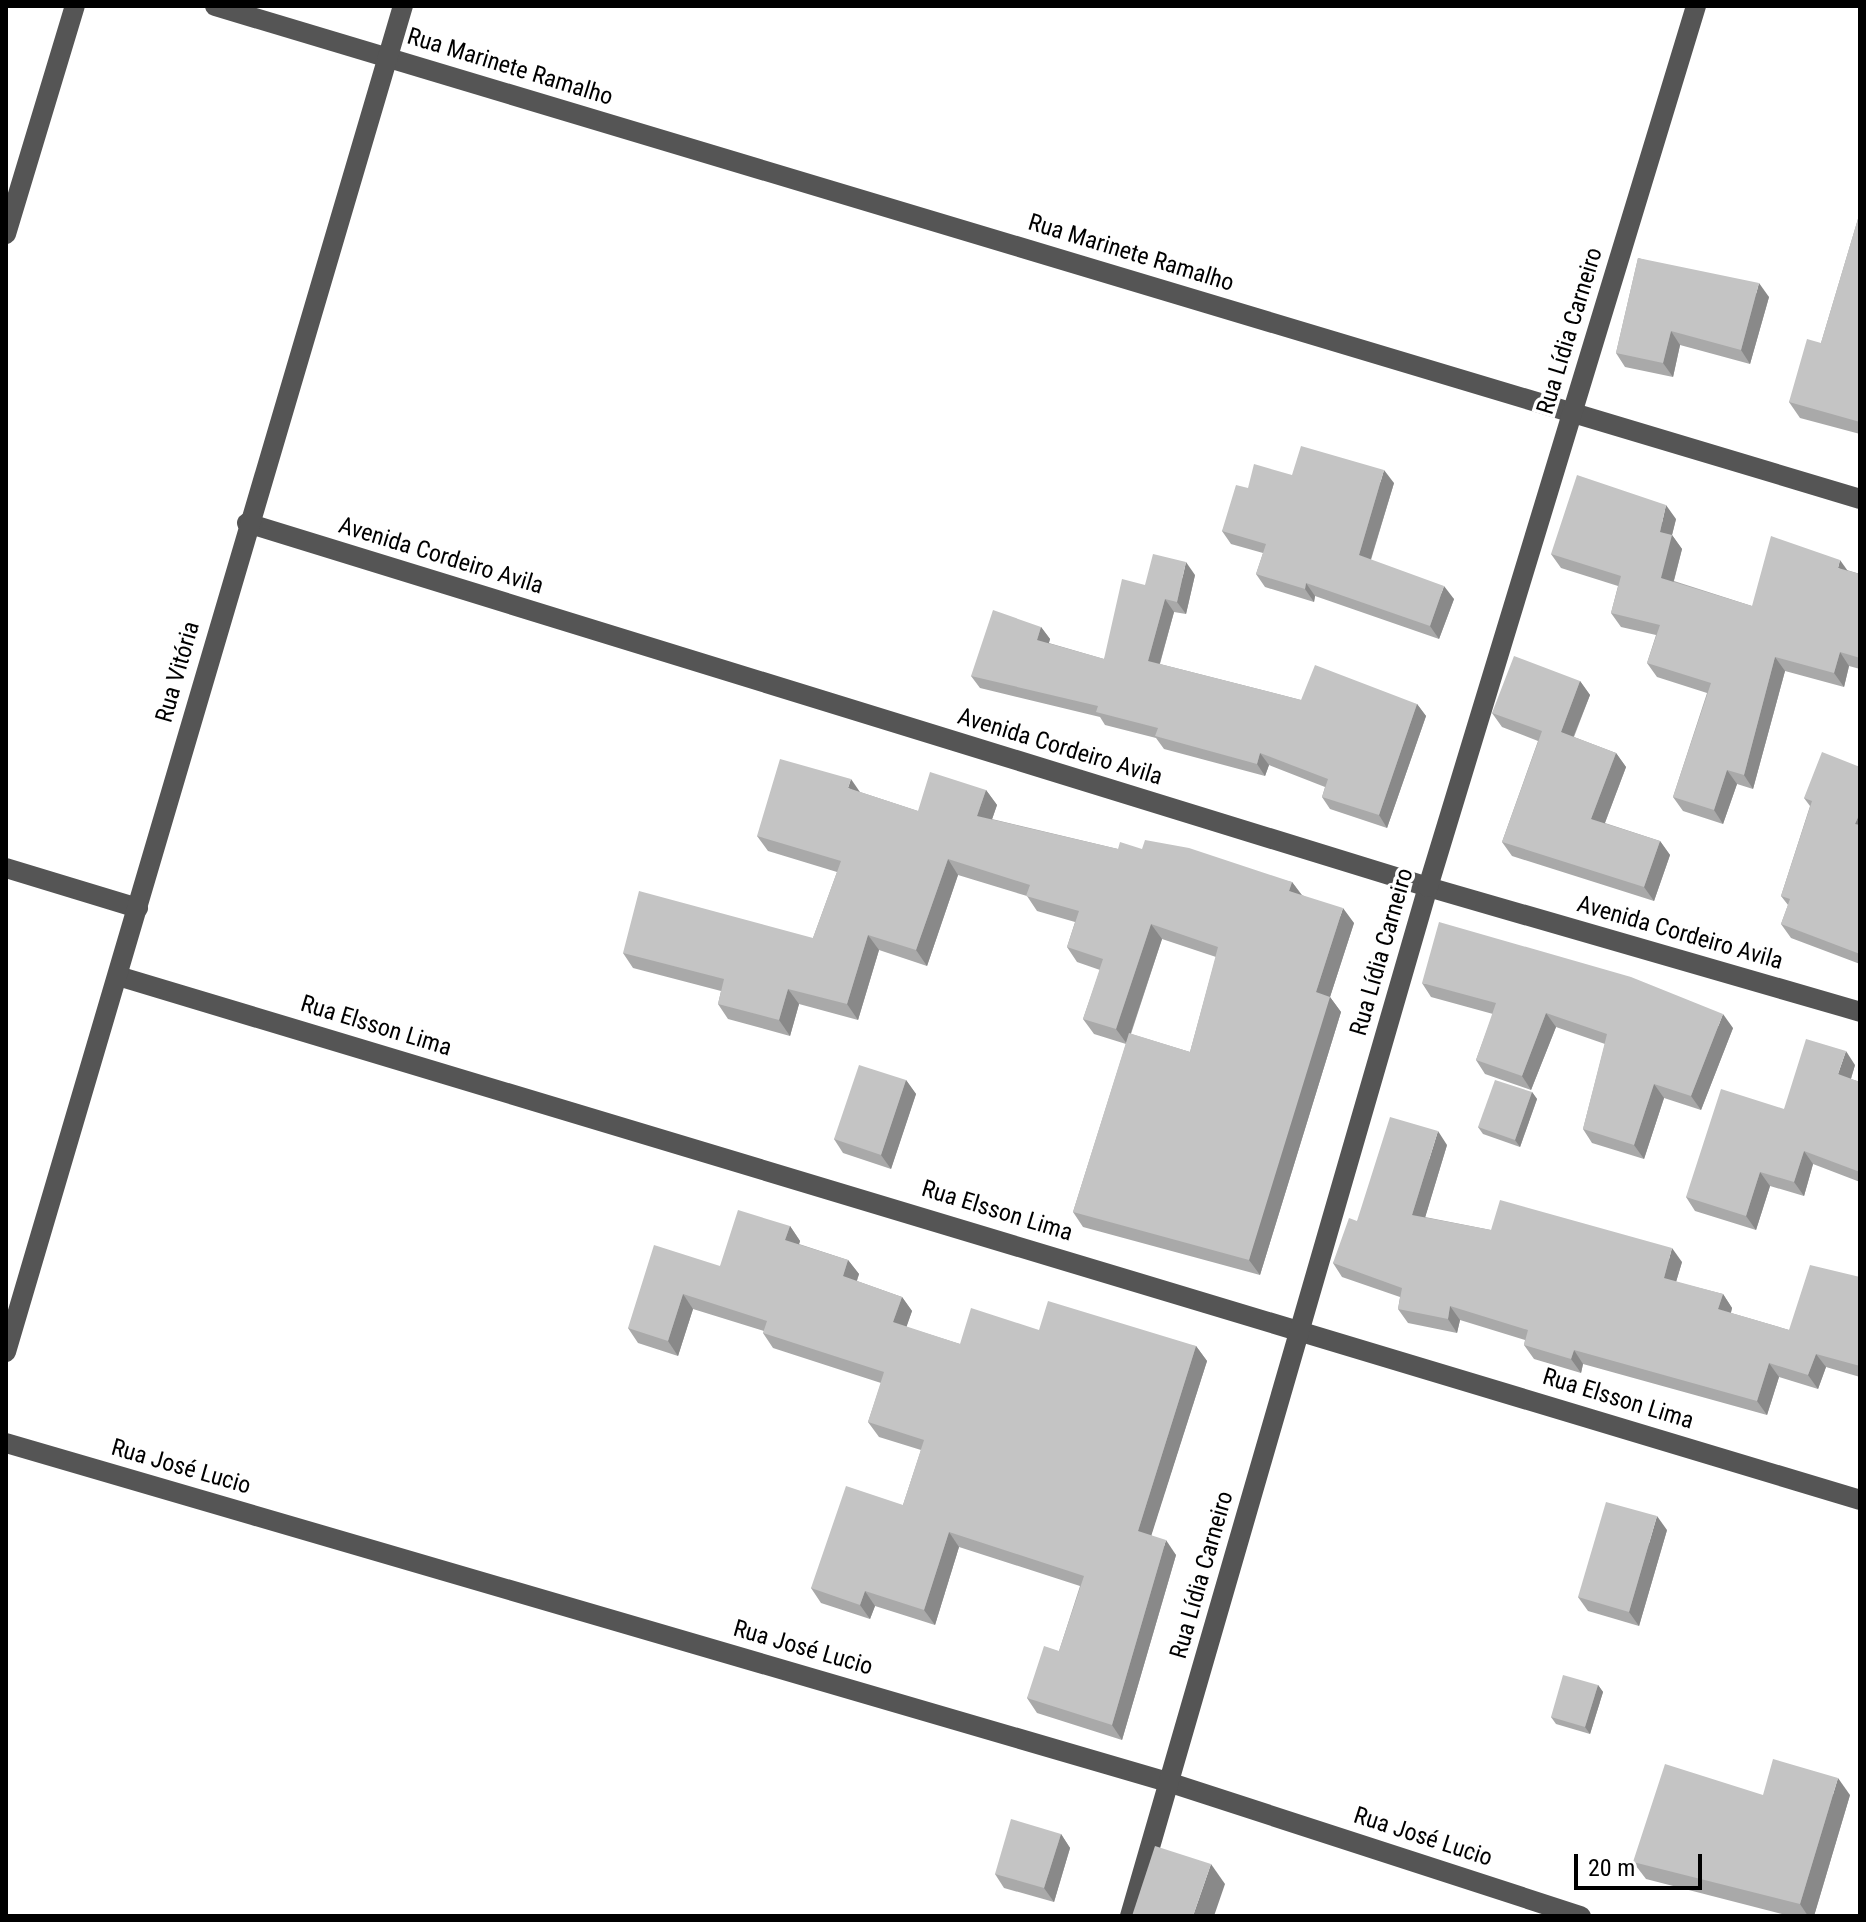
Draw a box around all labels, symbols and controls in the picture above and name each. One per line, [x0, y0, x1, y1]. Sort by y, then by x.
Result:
street label: Rua Marinete Ramalho [404, 22, 616, 112]
street label: Rua Marinete Ramalho [1025, 208, 1237, 298]
street label: Rua Lídia Carneiro [1531, 244, 1609, 418]
street label: Avenida Cordeiro Avila [335, 511, 547, 601]
street label: Rua Vitória [150, 618, 206, 726]
street label: Avenida Cordeiro Avila [954, 702, 1166, 792]
street label: Rua Lídia Carneiro [1344, 865, 1420, 1039]
street label: Avenida Cordeiro Avila [1574, 890, 1786, 976]
street label: Rua Elsson Lima [297, 989, 455, 1063]
street label: Rua Elsson Lima [918, 1174, 1076, 1248]
street label: Rua Elsson Lima [1539, 1362, 1697, 1436]
street label: Rua José Lucio [108, 1433, 254, 1501]
street label: Rua Lídia Carneiro [1164, 1488, 1240, 1662]
street label: Rua José Lucio [730, 1614, 876, 1682]
street label: Rua José Lucio [1350, 1801, 1496, 1873]
scale bar [1578, 1838, 1706, 1888]
text: 20 m [1588, 1854, 1635, 1882]

